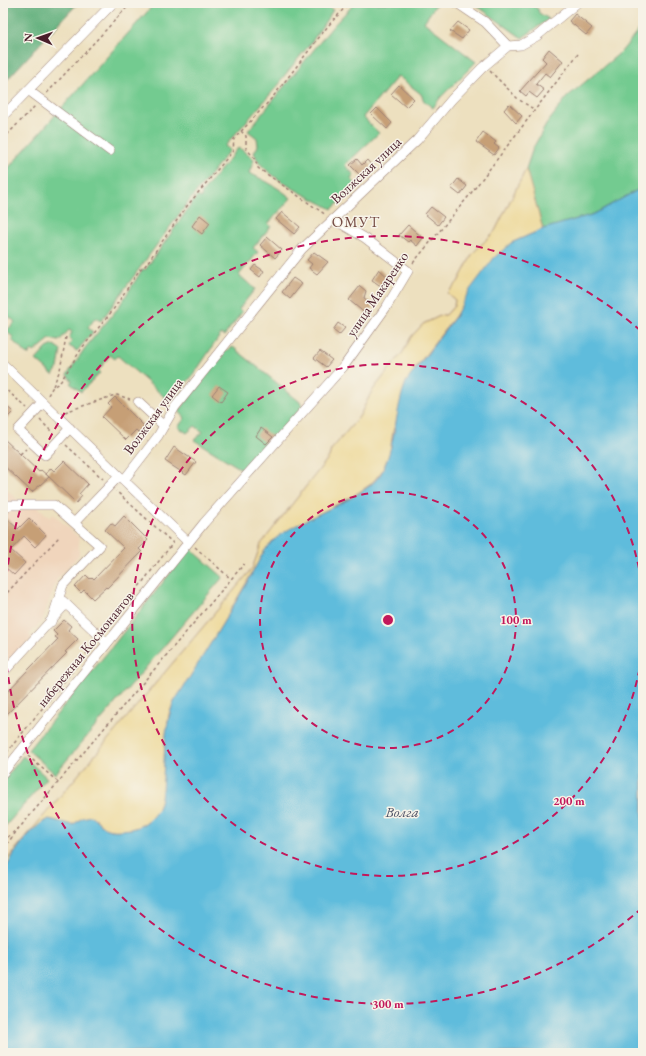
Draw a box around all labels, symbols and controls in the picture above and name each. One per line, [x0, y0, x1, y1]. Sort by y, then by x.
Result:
north arrow [18, 18, 58, 58]
text: N [21, 33, 35, 42]
street label: Волжская улица [327, 132, 405, 207]
district label: ОМУТ [332, 212, 380, 231]
street label: улица Макаренко [342, 248, 412, 340]
street label: Волжская улица [119, 374, 187, 458]
street label: набережная Космонавтов [33, 587, 137, 711]
text: 100 m [500, 612, 532, 628]
centre of rings [381, 613, 395, 627]
text: 200 m [553, 793, 585, 809]
water label: Волга [384, 802, 419, 821]
text: 300 m [372, 996, 404, 1012]

